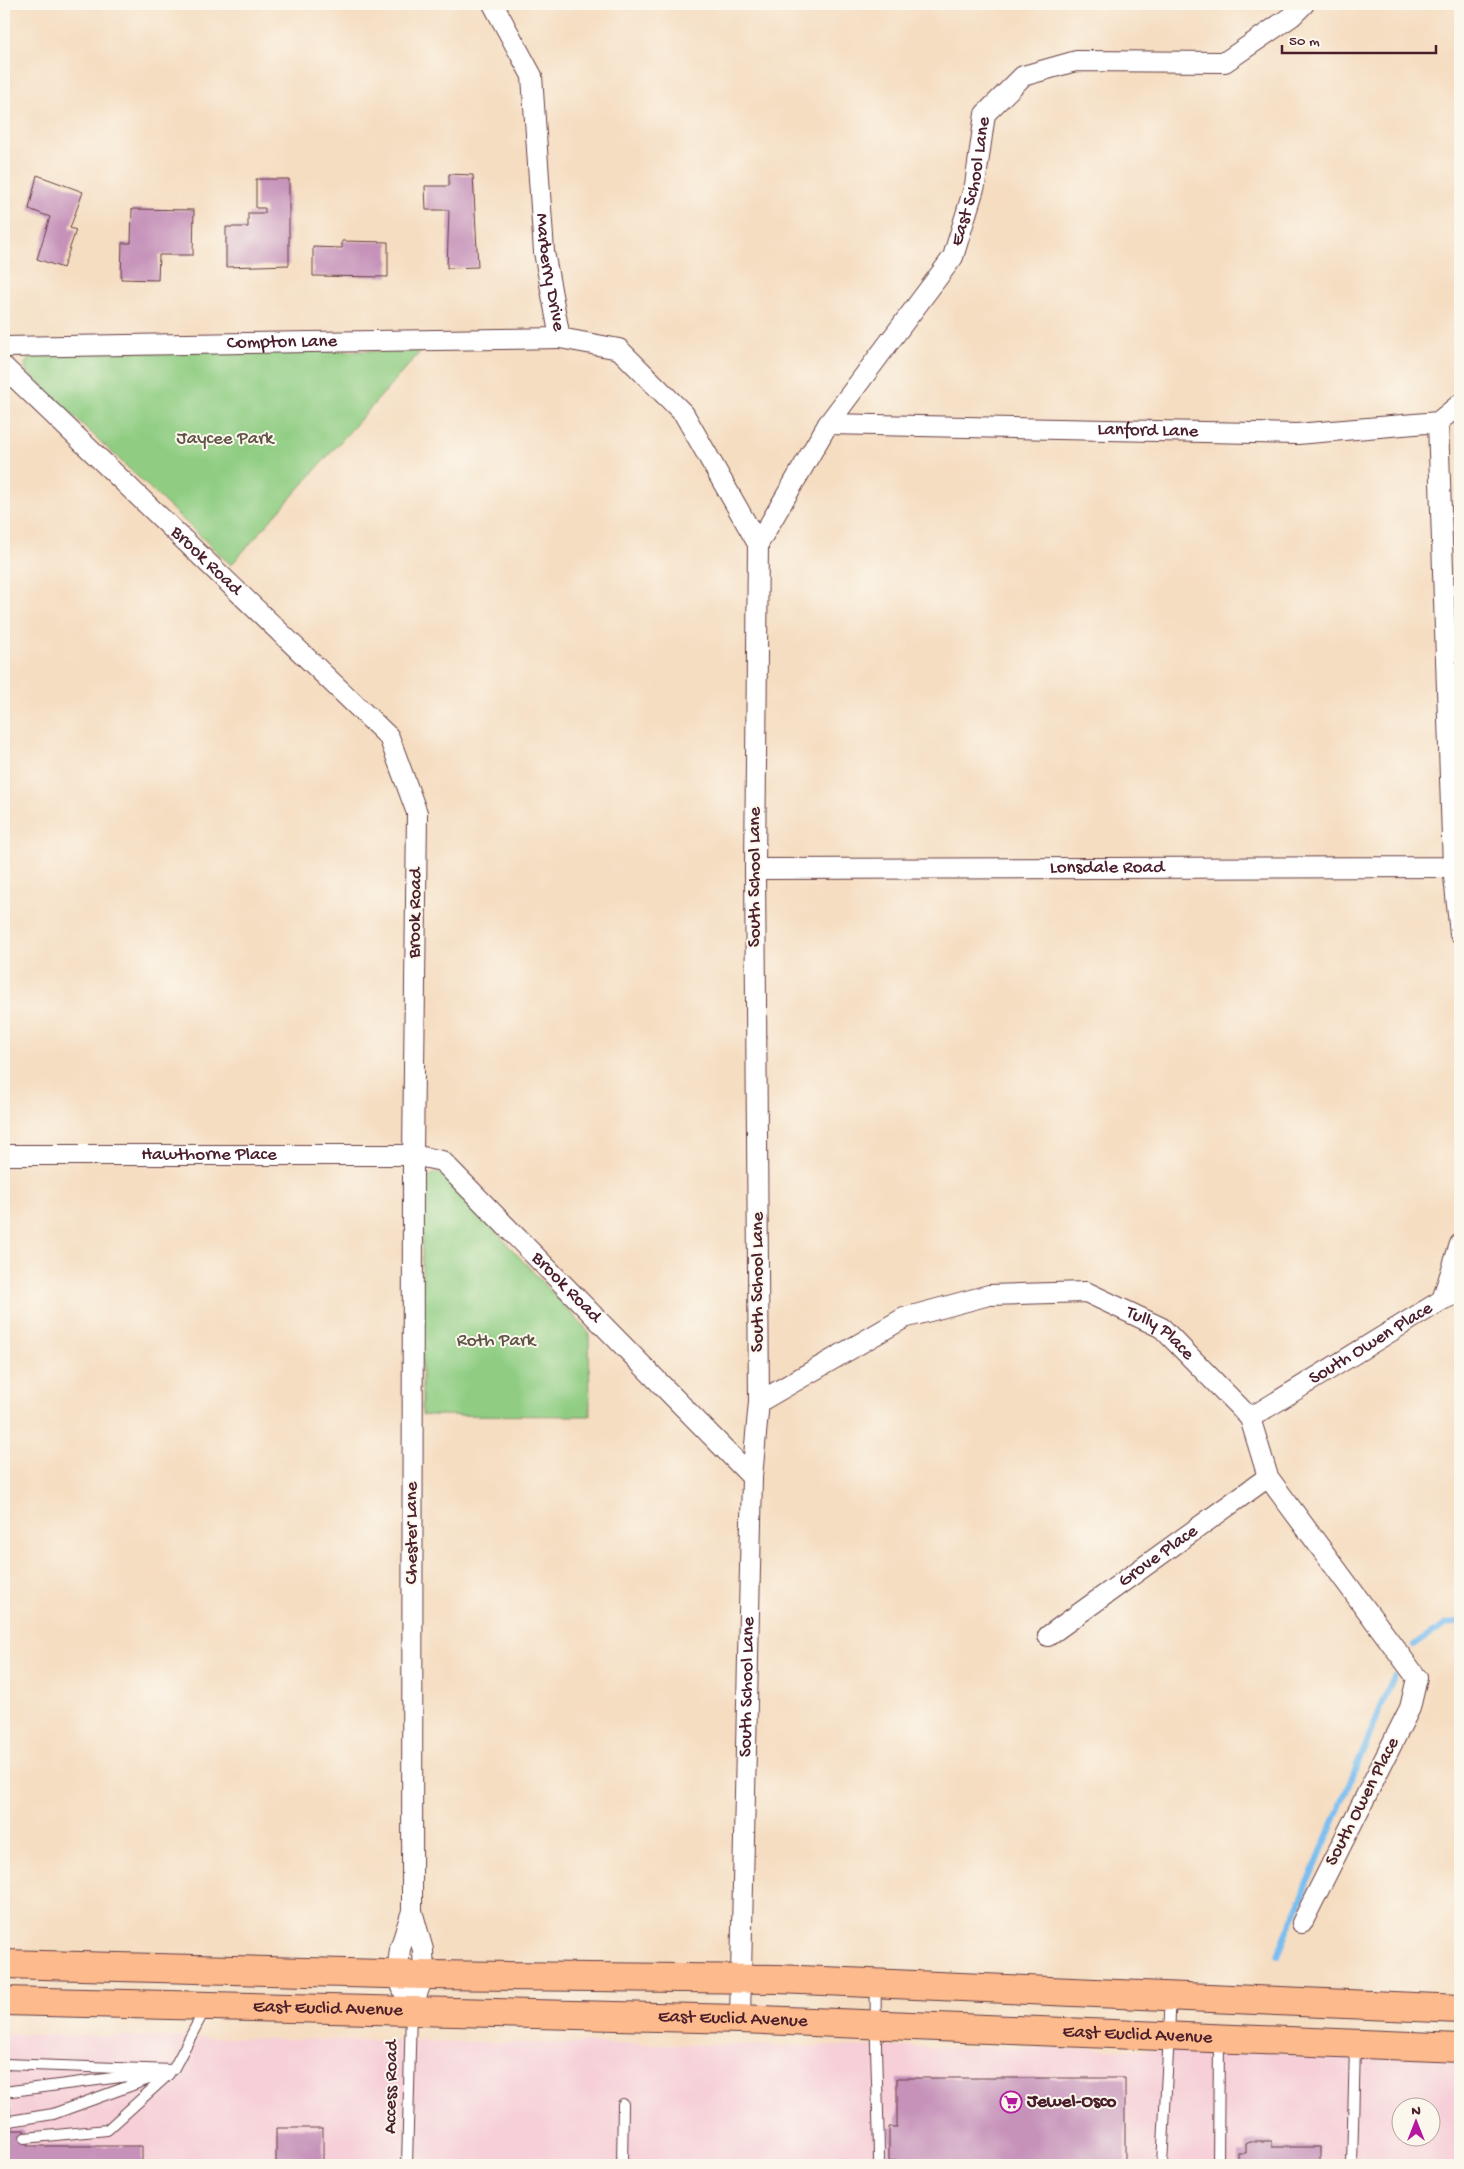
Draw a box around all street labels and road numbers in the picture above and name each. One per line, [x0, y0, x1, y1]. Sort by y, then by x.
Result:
street label: East School Lane [946, 115, 996, 249]
street label: Marberry Drive [530, 212, 570, 333]
street label: Compton Lane [226, 330, 338, 355]
street label: Lanford Lane [1097, 418, 1199, 443]
street label: Brook Road [164, 521, 248, 602]
street label: South School Lane [744, 807, 767, 947]
street label: Lonsdale Road [1050, 856, 1166, 880]
street label: Brook Road [404, 866, 428, 960]
street label: Hawthorne Place [141, 1144, 277, 1167]
street label: South School Lane [747, 1212, 770, 1352]
street label: Brook Road [526, 1246, 608, 1329]
street label: South Owen Place [1305, 1297, 1437, 1390]
street label: Tully Place [1121, 1301, 1199, 1366]
street label: Chester Lane [401, 1482, 424, 1584]
street label: Grove Place [1114, 1520, 1203, 1593]
street label: South School Lane [734, 1616, 760, 1758]
street label: South Owen Place [1321, 1734, 1405, 1870]
street label: East Euclid Avenue [253, 1996, 403, 2022]
street label: East Euclid Avenue [657, 2005, 808, 2033]
street label: East Euclid Avenue [1062, 2020, 1213, 2050]
street label: Access Road [380, 2038, 404, 2134]

